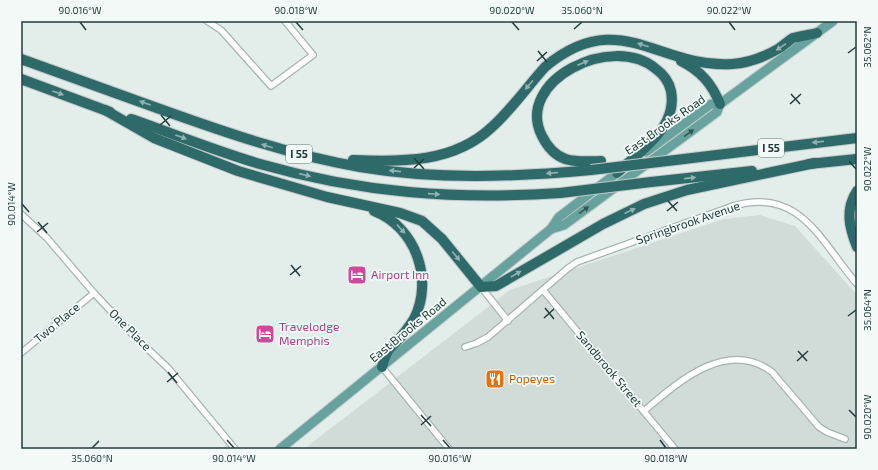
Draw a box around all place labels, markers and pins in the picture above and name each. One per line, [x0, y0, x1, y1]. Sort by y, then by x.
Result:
hotel icon: Airport Inn [346, 264, 368, 286]
place label: Airport Inn [371, 267, 429, 281]
place label: Travelodge Memphis [279, 319, 339, 347]
hotel icon: Travelodge Memphis [254, 323, 276, 345]
restaurant icon: Popeyes [484, 368, 506, 390]
place label: Popeyes [509, 371, 555, 385]

